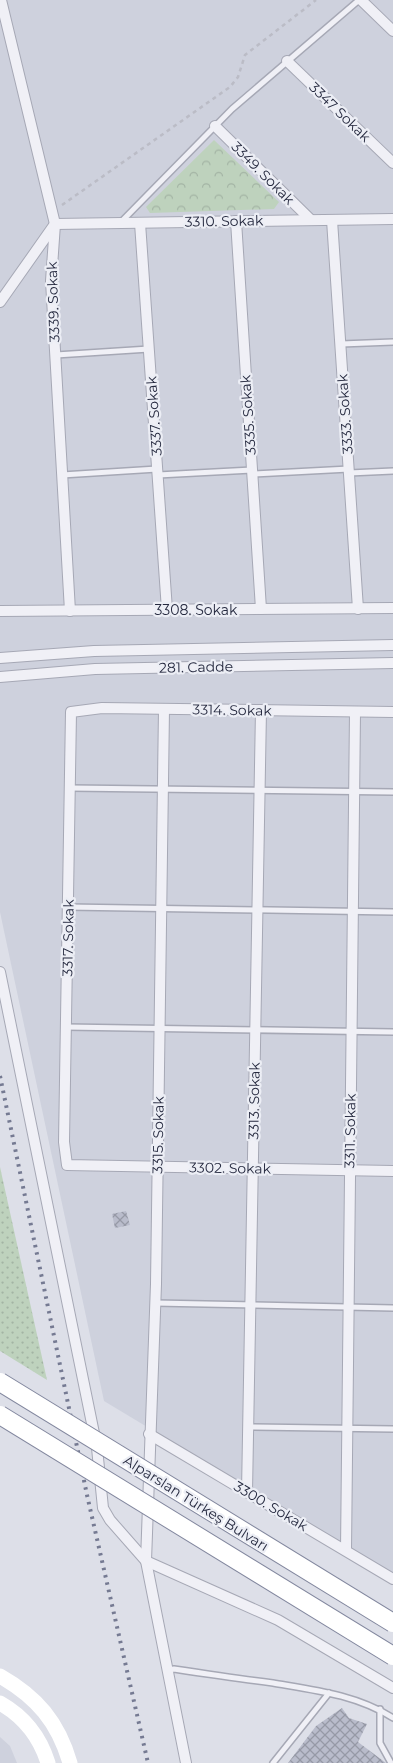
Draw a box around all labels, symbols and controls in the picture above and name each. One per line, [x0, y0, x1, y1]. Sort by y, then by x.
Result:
street label: 3347 Sokak [306, 78, 375, 146]
street label: 3349. Sokak [228, 138, 299, 209]
street label: 3310. Sokak [184, 211, 264, 231]
street label: 3339. Sokak [43, 261, 63, 343]
street label: 3333. Sokak [333, 373, 357, 455]
street label: 3335. Sokak [236, 374, 260, 456]
street label: 3337. Sokak [142, 375, 166, 456]
street label: 3308. Sokak [155, 601, 238, 619]
street label: 281. Cadde [159, 657, 233, 677]
street label: 3314. Sokak [192, 700, 272, 720]
street label: 3317. Sokak [58, 899, 78, 977]
street label: 3313. Sokak [244, 1061, 264, 1140]
street label: 3311. Sokak [340, 1093, 360, 1169]
street label: 3315. Sokak [148, 1095, 168, 1174]
street label: 3302. Sokak [189, 1158, 272, 1178]
street label: Alparslan Türkeş Bulvarı [120, 1451, 272, 1555]
street label: 3300. Sokak [231, 1477, 312, 1535]

